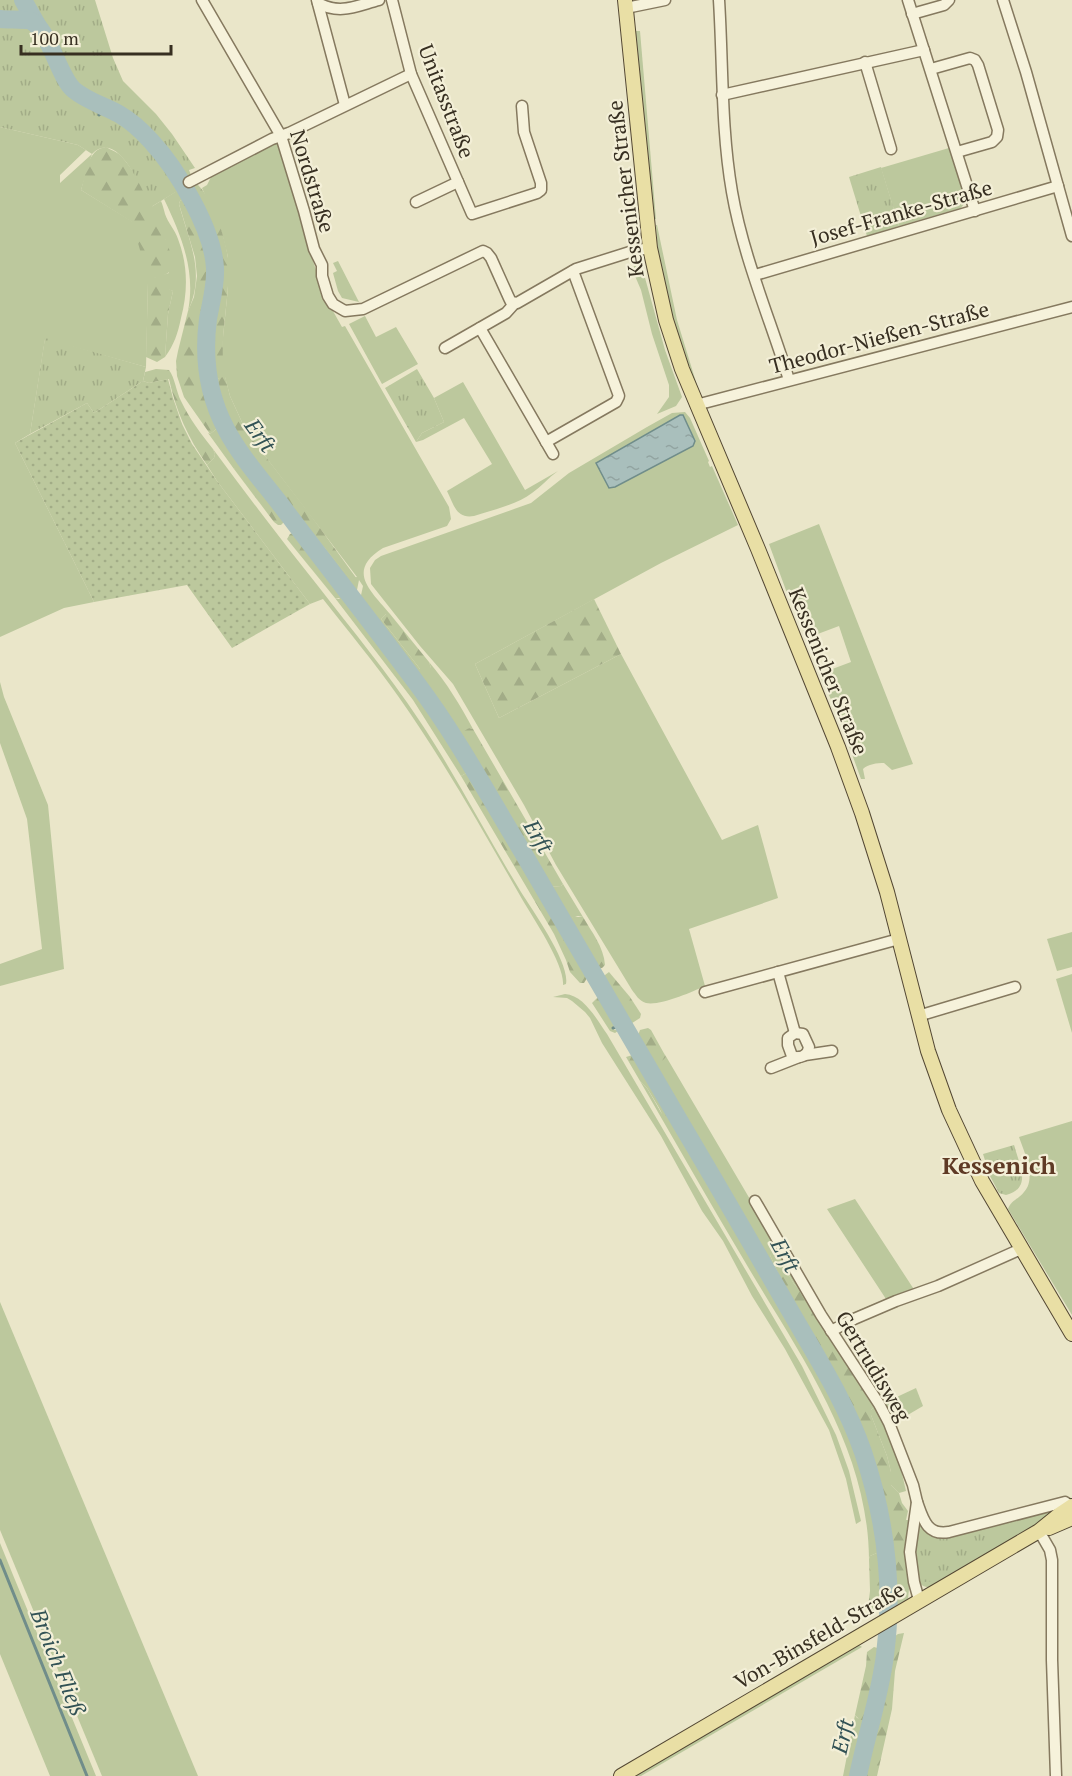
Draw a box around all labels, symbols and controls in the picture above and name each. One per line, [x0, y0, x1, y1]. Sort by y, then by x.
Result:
scale bar [21, 18, 171, 56]
text: 100 m [30, 26, 79, 50]
street label: Unitasstraße [412, 40, 482, 162]
street label: Kessenicher Straße [600, 99, 650, 279]
street label: Nordstraße [284, 126, 342, 236]
street label: Josef-Franke-Straße [807, 173, 995, 251]
street label: Theodor-Nießen-Straße [766, 294, 992, 380]
water label: Erft [238, 412, 283, 458]
street label: Kessenicher Straße [783, 583, 875, 759]
water label: Erft [517, 813, 561, 859]
district label: Kessenich [942, 1149, 1057, 1181]
water label: Erft [764, 1232, 807, 1278]
street label: Gertrudisweg [830, 1305, 919, 1427]
street label: Von-Binsfeld-Straße [729, 1575, 909, 1695]
water label: Broich Fließ [24, 1603, 94, 1720]
water label: Erft [824, 1715, 860, 1757]

